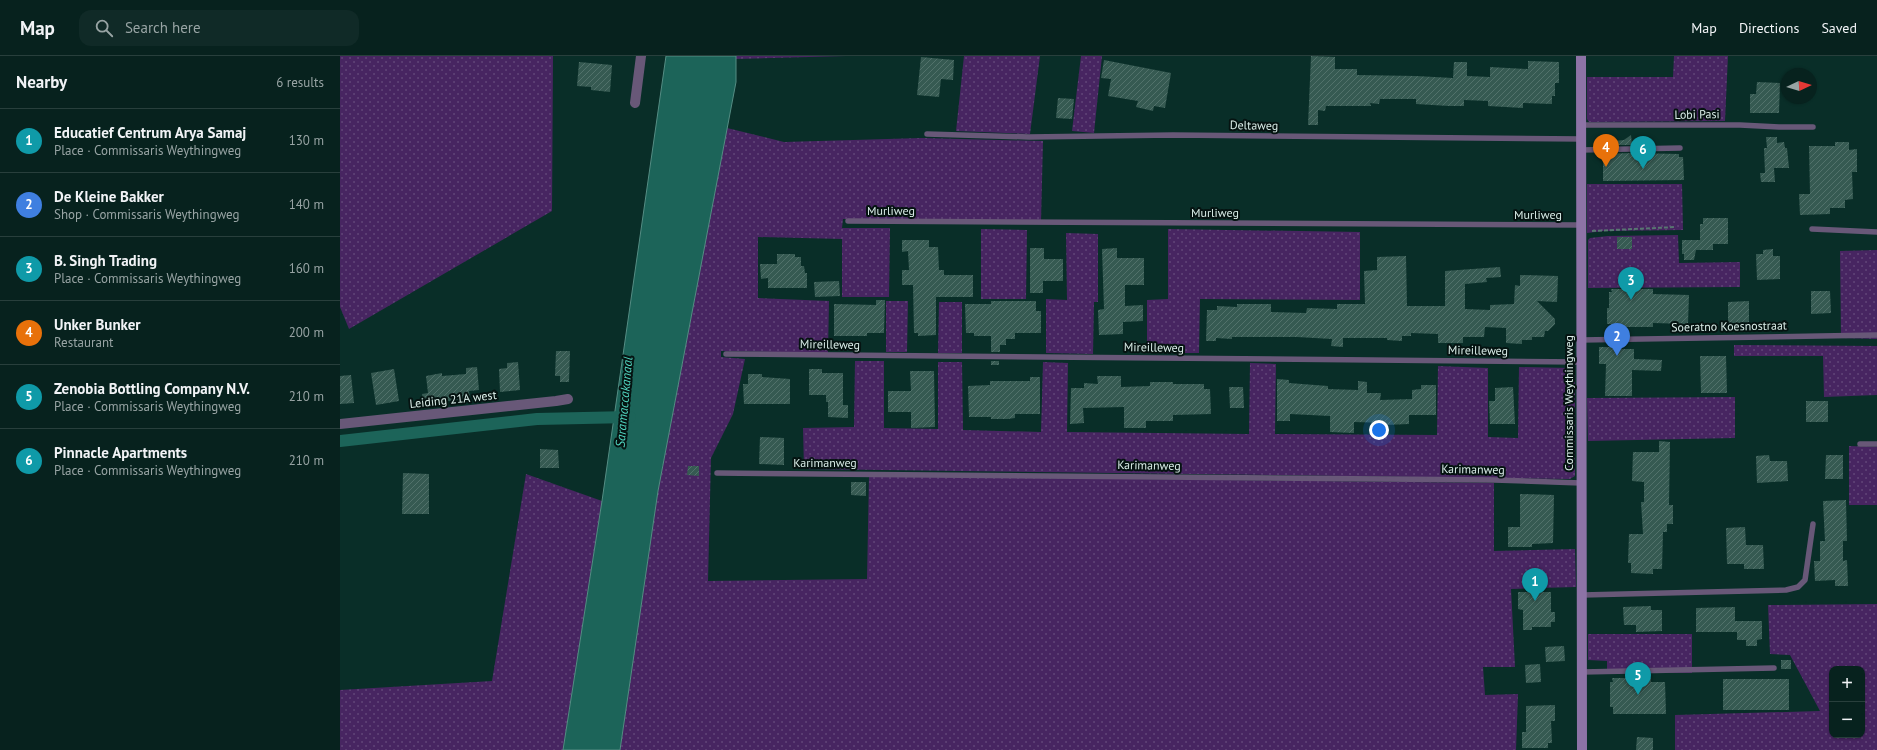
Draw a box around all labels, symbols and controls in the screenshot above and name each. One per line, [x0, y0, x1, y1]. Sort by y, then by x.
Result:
search box [79, 10, 359, 46]
text: Map [20, 16, 55, 40]
icon: search [93, 17, 115, 39]
text: Search here [125, 18, 201, 37]
text: Map [1691, 19, 1717, 37]
text: Directions [1739, 19, 1799, 37]
text: Saved [1821, 19, 1857, 37]
north arrow [1781, 68, 1817, 104]
text: Nearby [16, 71, 67, 93]
text: 6 results [276, 74, 324, 91]
street label: Lobi Pasi [1674, 106, 1720, 122]
street label: Deltaweg [1230, 117, 1278, 133]
text: Educatief Centrum Arya Samaj [54, 123, 246, 142]
text: 1 [25, 132, 33, 149]
text: 130 m [289, 132, 324, 149]
pin: 4 [1593, 134, 1619, 167]
pin: 6 [1630, 136, 1656, 169]
text: Place · Commissaris Weythingweg [54, 142, 241, 159]
text: De Kleine Bakker [54, 187, 164, 206]
text: 2 [25, 196, 33, 213]
text: 140 m [289, 196, 324, 213]
street label: Murliweg [867, 203, 915, 218]
street label: Murliweg [1191, 205, 1239, 220]
text: Shop · Commissaris Weythingweg [54, 206, 240, 223]
street label: Murliweg [1514, 207, 1562, 222]
text: B. Singh Trading [54, 251, 157, 270]
text: 3 [25, 260, 33, 277]
text: 160 m [289, 260, 324, 277]
pin: 3 [1618, 267, 1644, 300]
text: Place · Commissaris Weythingweg [54, 270, 241, 287]
text: Unker Bunker [54, 315, 141, 334]
street label: Soeratno Koesnostraat [1671, 317, 1787, 335]
pin: 2 [1604, 323, 1630, 356]
text: 4 [25, 324, 33, 341]
text: 200 m [289, 324, 324, 341]
text: Restaurant [54, 334, 113, 351]
street label: Commissaris Weythingweg [1561, 335, 1576, 471]
street label: Mireilleweg [800, 336, 860, 352]
street label: Mireilleweg [1124, 339, 1184, 355]
street label: Mireilleweg [1448, 342, 1508, 358]
water label: Saramaccakanaal [612, 355, 636, 448]
text: Zenobia Bottling Company N.V. [54, 379, 250, 398]
street label: Leiding 21A west [409, 387, 497, 411]
text: 5 [25, 388, 33, 405]
text: 210 m [289, 388, 324, 405]
text: Place · Commissaris Weythingweg [54, 398, 241, 415]
your location [1369, 420, 1389, 440]
text: Pinnacle Apartments [54, 443, 187, 462]
text: 6 [25, 452, 33, 469]
text: 210 m [289, 452, 324, 469]
street label: Karimanweg [793, 455, 857, 470]
street label: Karimanweg [1117, 457, 1181, 473]
street label: Karimanweg [1441, 461, 1505, 477]
text: Place · Commissaris Weythingweg [54, 462, 241, 479]
pin: 1 [1522, 568, 1548, 601]
pin: 5 [1625, 662, 1651, 695]
map controls [1829, 666, 1865, 738]
button: + [1829, 666, 1865, 702]
button: − [1829, 702, 1865, 738]

